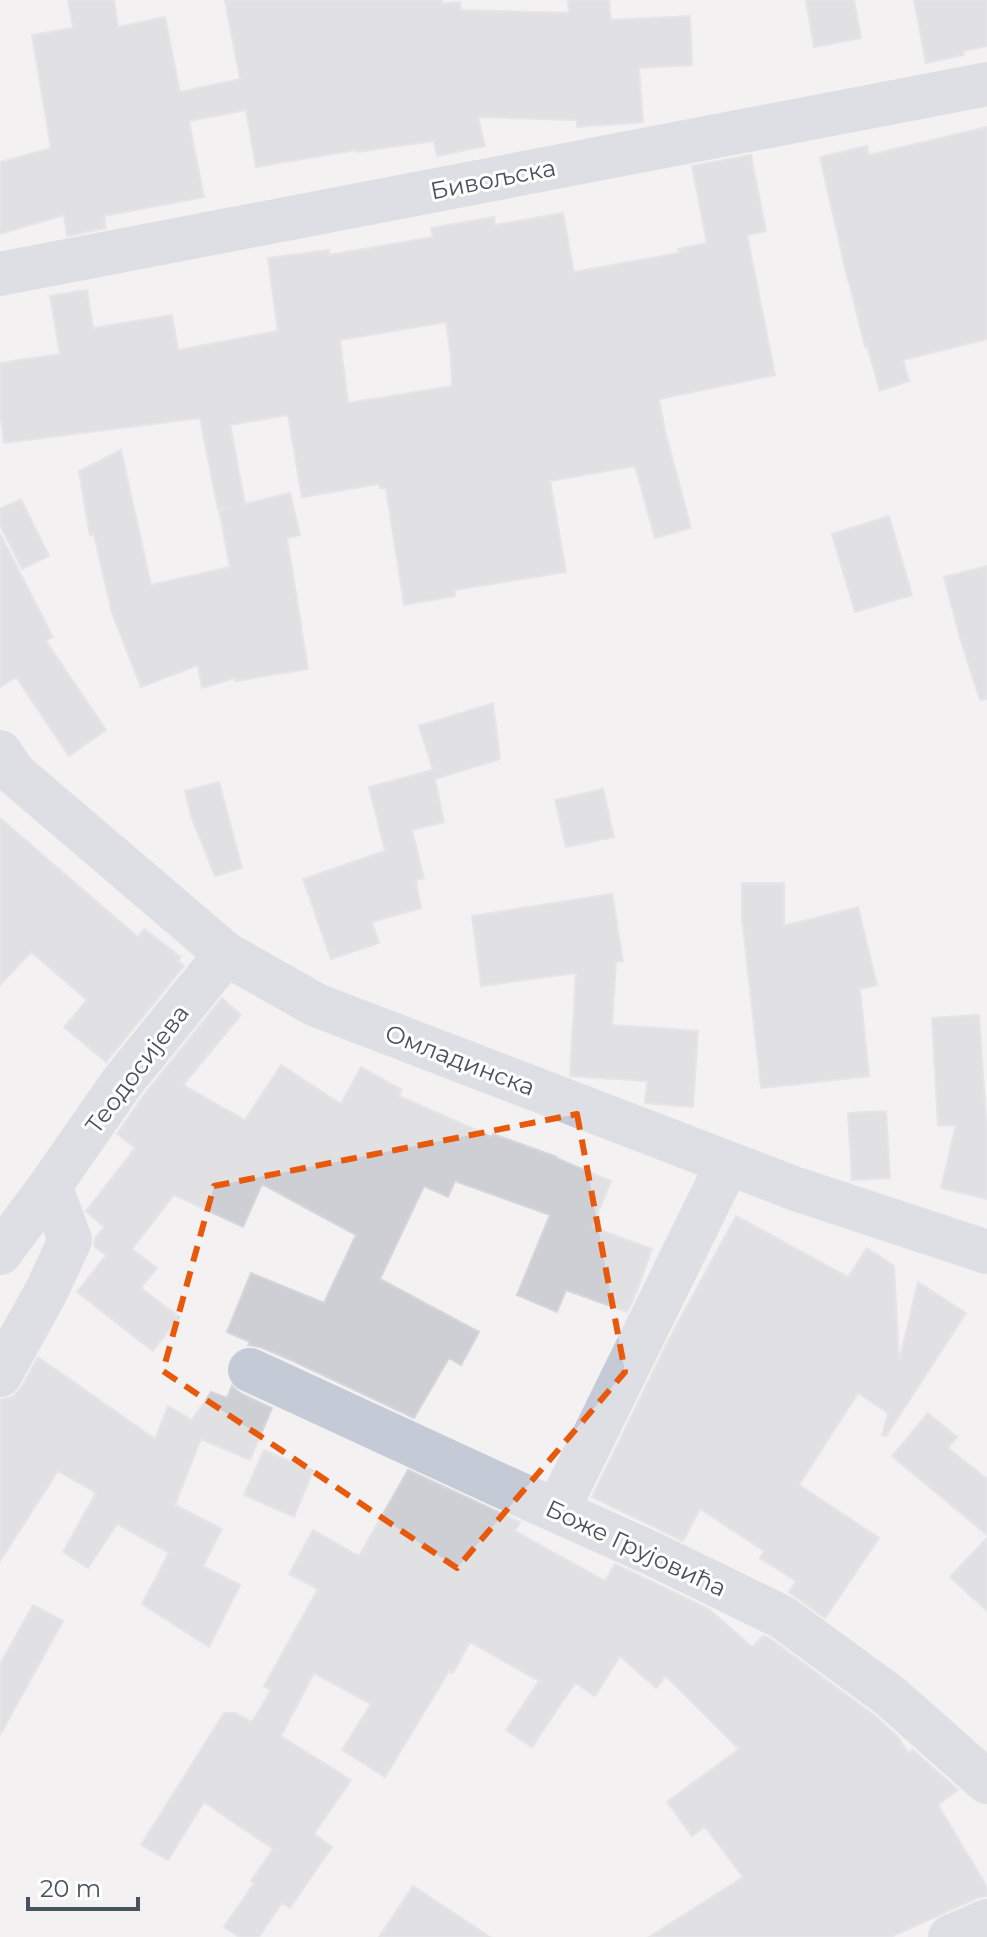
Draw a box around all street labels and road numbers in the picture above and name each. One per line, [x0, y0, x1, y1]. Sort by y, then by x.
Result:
street label: Бивољска [428, 153, 558, 205]
street label: Теодосијева [79, 999, 195, 1139]
street label: Омладинска [381, 1018, 539, 1102]
street label: Боже Грујовића [541, 1494, 731, 1602]

